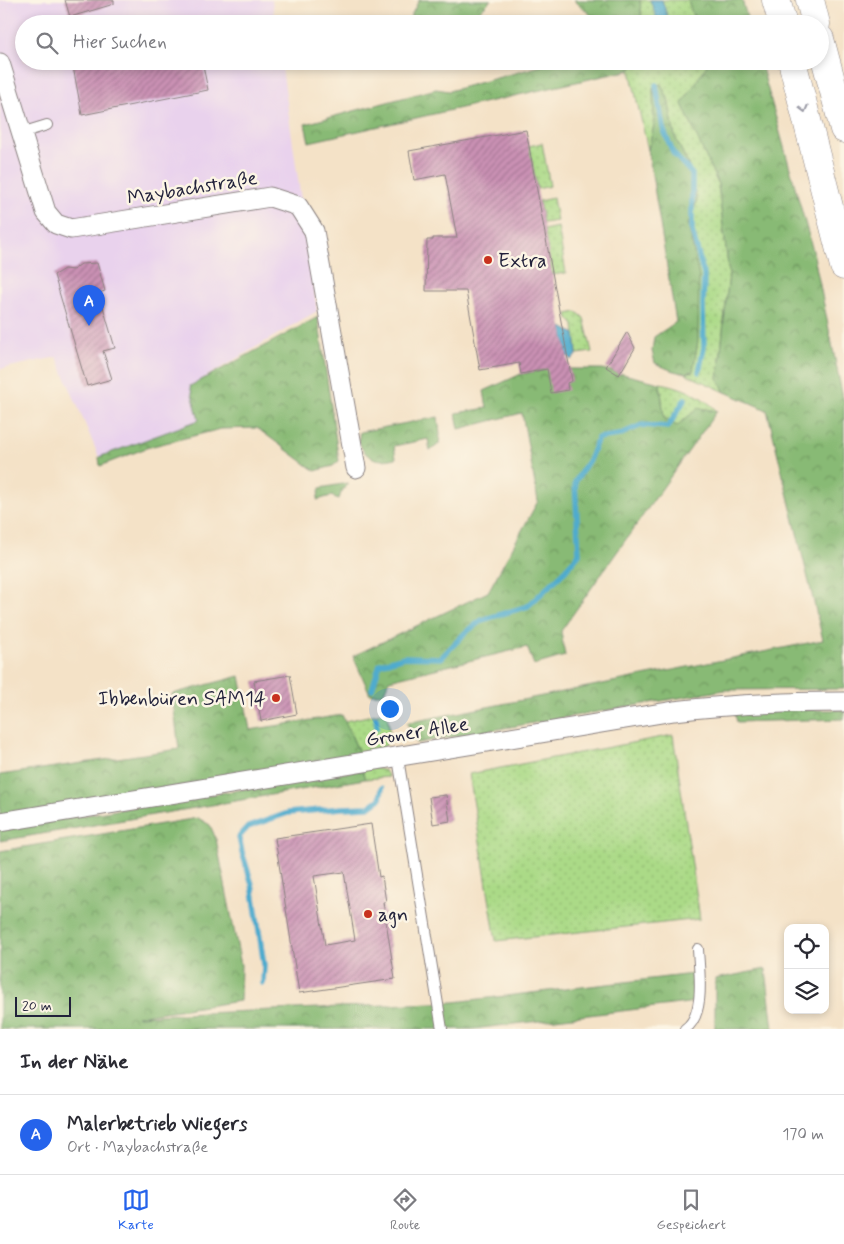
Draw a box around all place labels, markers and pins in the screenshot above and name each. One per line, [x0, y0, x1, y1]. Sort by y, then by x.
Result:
place label: Extra [498, 248, 547, 275]
marker: Extra [482, 254, 494, 266]
pin: A [73, 285, 105, 326]
place label: Ibbenbüren SAM14 [98, 686, 266, 713]
marker: Ibbenbüren SAM14 [270, 692, 282, 704]
place label: agn [378, 902, 408, 929]
marker: agn [362, 908, 374, 920]

